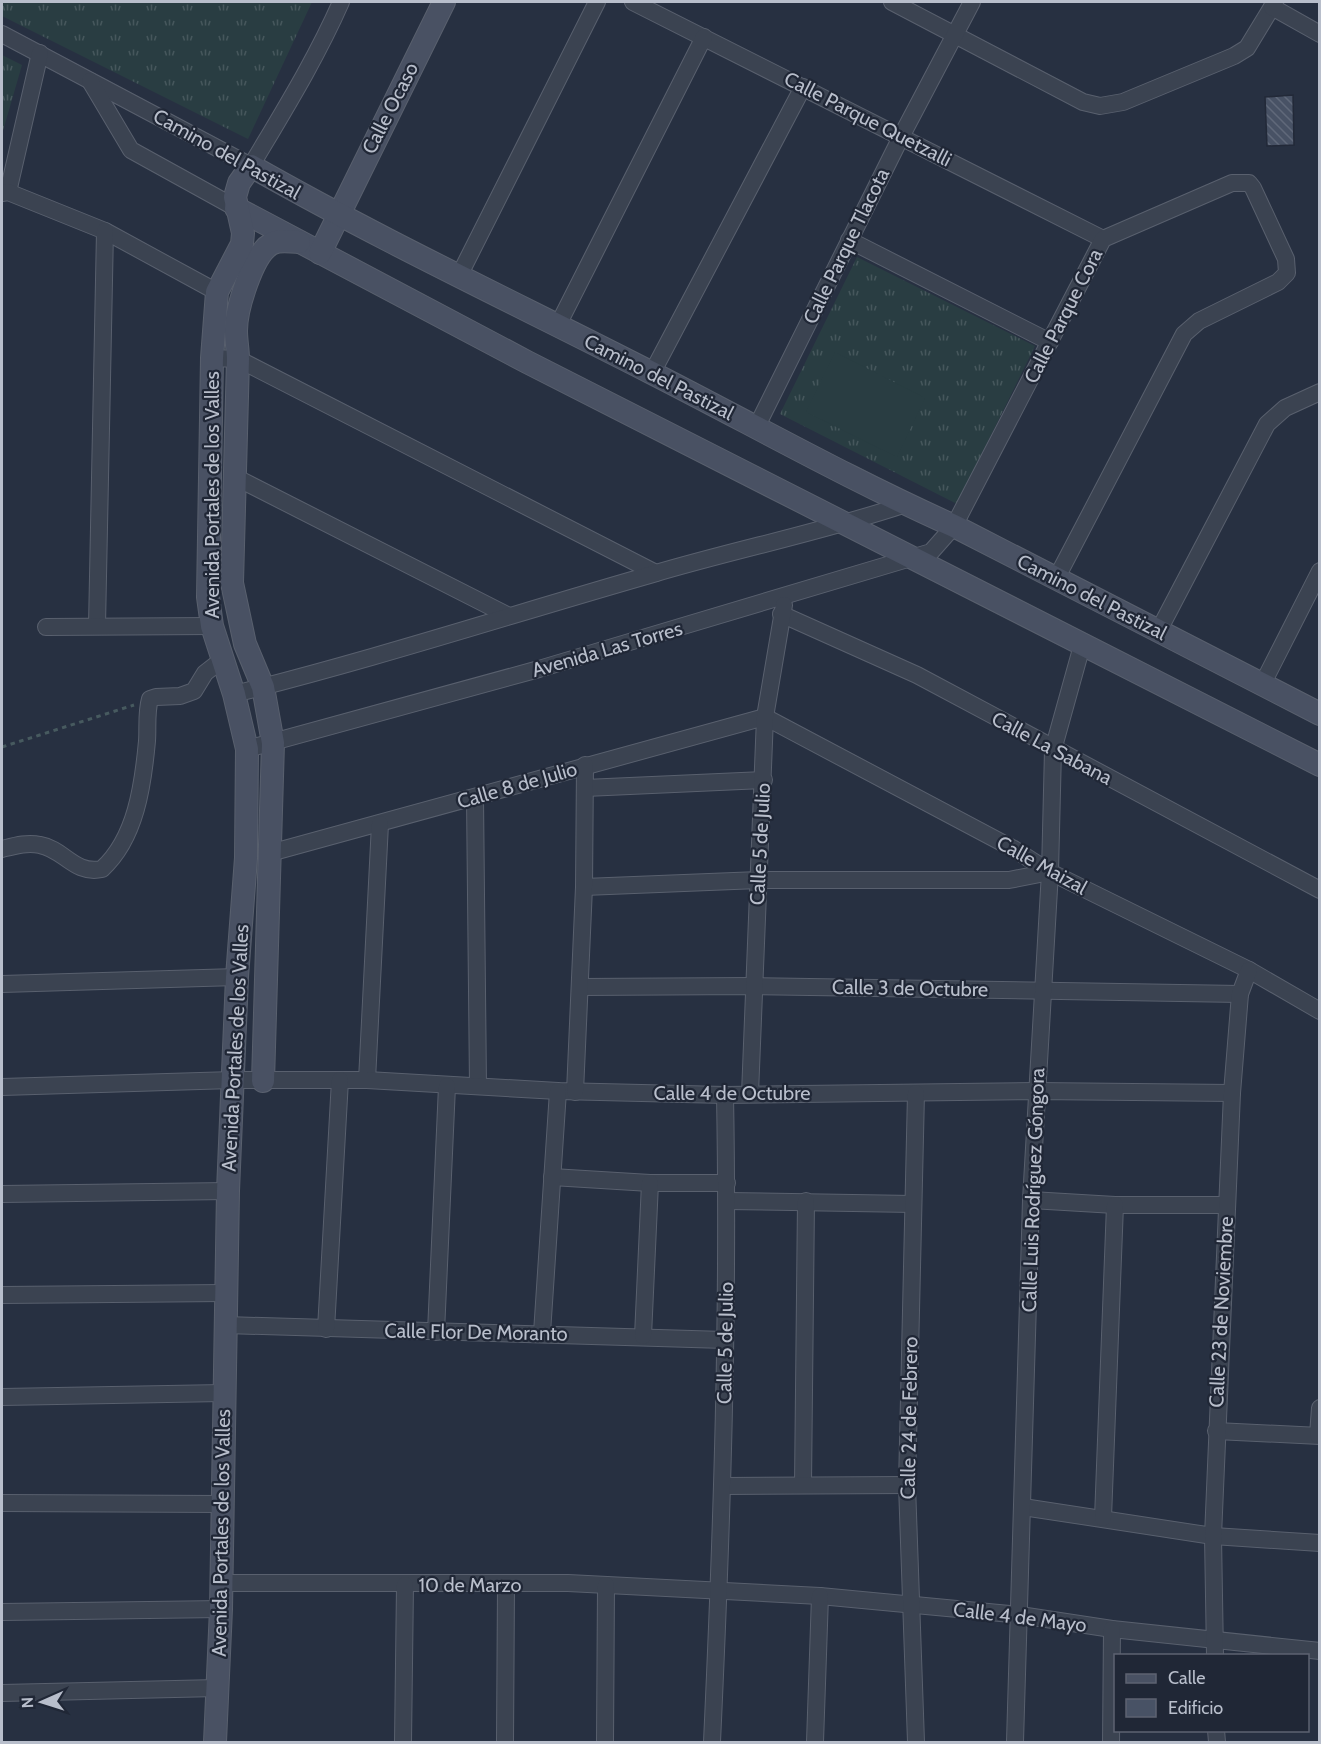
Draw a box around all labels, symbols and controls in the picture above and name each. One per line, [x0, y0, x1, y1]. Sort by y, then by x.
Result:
street label: Calle Ocaso [357, 58, 423, 158]
street label: Calle Parque Quetzalli [780, 66, 956, 172]
street label: Camino del Pastizal [149, 104, 305, 205]
street label: Calle Parque Tlacota [798, 164, 894, 328]
street label: Calle Parque Cora [1019, 244, 1107, 387]
street label: Camino del Pastizal [580, 329, 738, 425]
street label: Avenida Portales de los Valles [200, 371, 224, 619]
street label: Camino del Pastizal [1013, 549, 1171, 645]
street label: Avenida Las Torres [529, 616, 685, 682]
street label: Calle La Sabana [988, 706, 1117, 790]
street label: Calle 8 de Julio [454, 756, 580, 814]
street label: Calle 5 de Julio [745, 782, 775, 906]
street label: Calle Maizal [993, 830, 1092, 900]
street label: Avenida Portales de los Valles [217, 924, 253, 1172]
street label: Calle 3 de Octubre [832, 975, 988, 1001]
street label: Calle Luis Rodríguez Góngora [1017, 1067, 1049, 1313]
street label: Calle 4 de Octubre [654, 1081, 810, 1105]
street label: Calle 23 de Noviembre [1204, 1216, 1238, 1408]
street label: Calle 5 de Julio [712, 1282, 738, 1404]
street label: Calle Flor De Moranto [384, 1318, 568, 1346]
street label: Calle 24 de Febrero [896, 1336, 922, 1500]
street label: Avenida Portales de los Valles [207, 1409, 235, 1657]
street label: 10 de Marzo [418, 1573, 522, 1597]
street label: Calle 4 de Mayo [952, 1597, 1088, 1637]
legend [1114, 1654, 1309, 1732]
text: Calle [1168, 1667, 1205, 1689]
north arrow [12, 1672, 72, 1732]
text: N [18, 1697, 37, 1709]
text: Edificio [1168, 1697, 1223, 1719]

